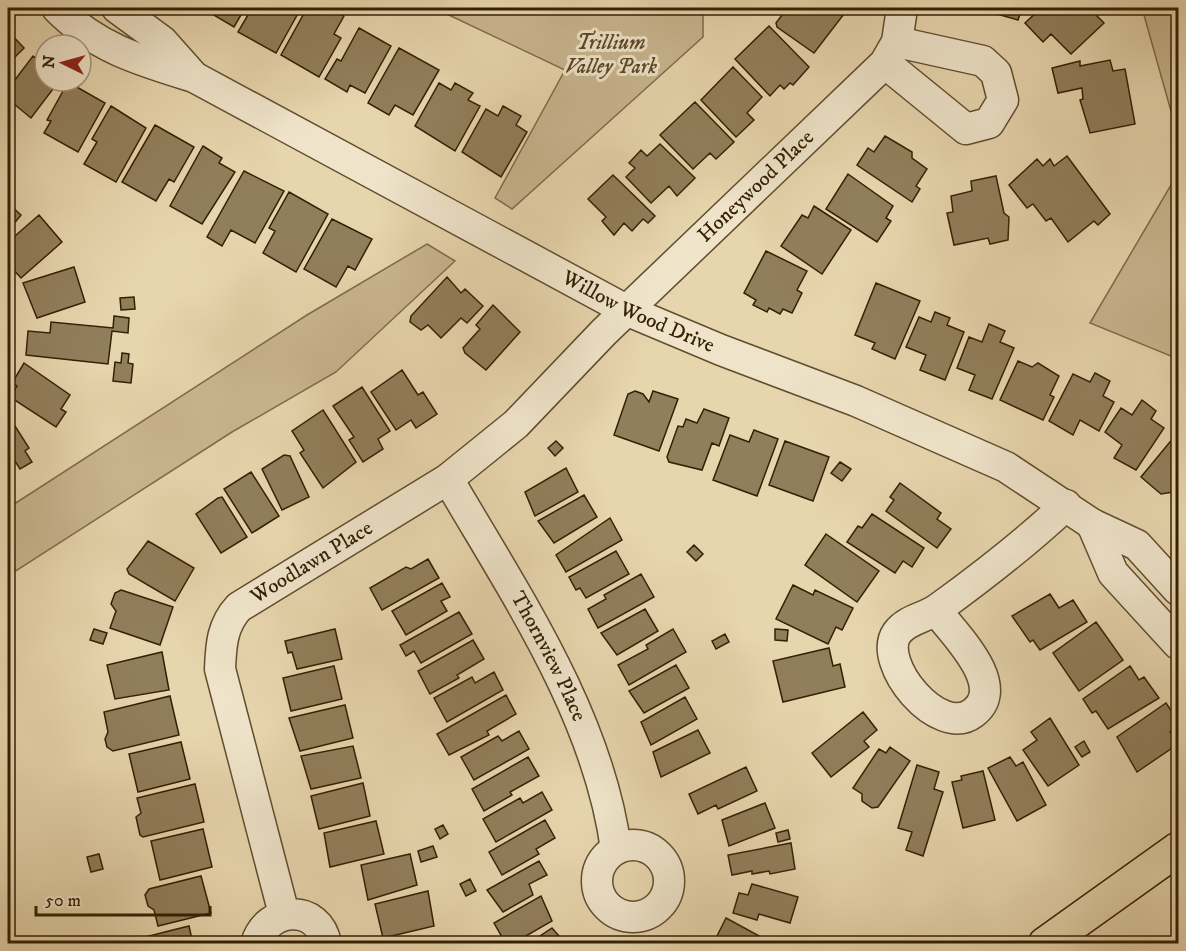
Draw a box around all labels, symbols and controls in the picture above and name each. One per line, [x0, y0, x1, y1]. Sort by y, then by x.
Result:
park label: Trillium Valley Park [565, 30, 657, 80]
north arrow [33, 33, 93, 93]
text: N [39, 54, 60, 69]
street label: Honeywood Place [692, 125, 820, 248]
street label: Willow Wood Drive [557, 264, 719, 359]
street label: Woodlawn Place [245, 515, 378, 610]
street label: Thornview Place [504, 587, 592, 725]
scale bar [36, 879, 210, 917]
text: 50 m [45, 890, 81, 912]

